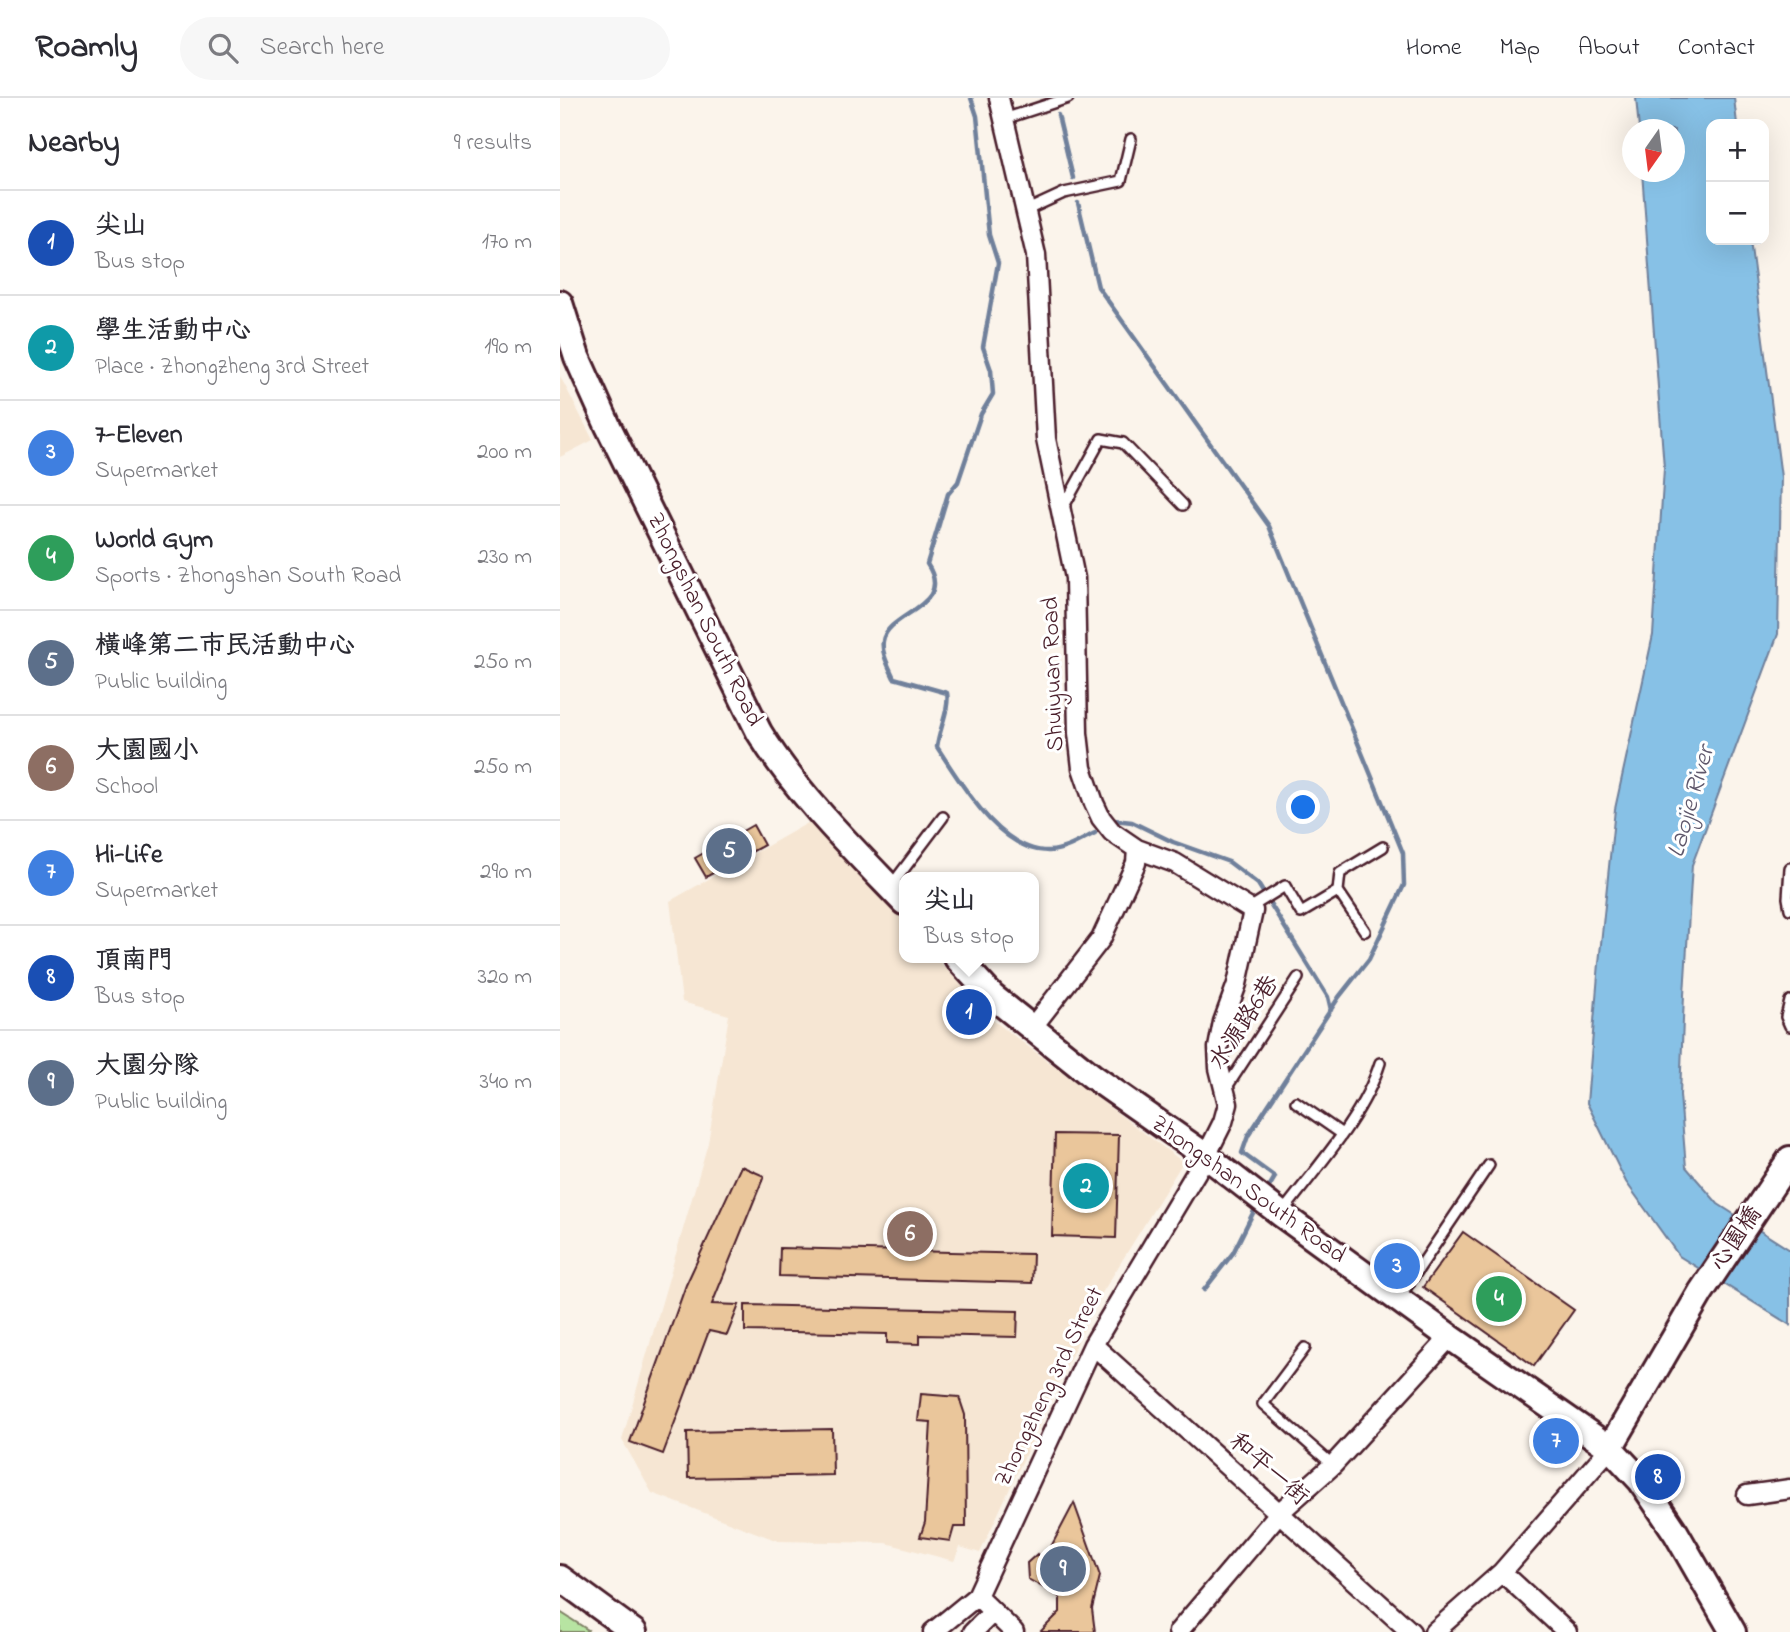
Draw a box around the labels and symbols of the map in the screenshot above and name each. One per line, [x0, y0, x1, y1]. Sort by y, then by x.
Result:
north arrow [1622, 119, 1685, 182]
street label: Zhongshan South Road [637, 507, 771, 733]
street label: Shuiyuan Road [1034, 596, 1075, 752]
water label: Laojie River [1658, 739, 1727, 862]
your location [1286, 790, 1320, 824]
pin: 5 [706, 825, 752, 877]
street label: 水源路6巷 [1201, 969, 1289, 1077]
pin: 1 [946, 986, 992, 1038]
street label: Zhongshan South Road [1143, 1107, 1353, 1273]
pin: 2 [1063, 1160, 1109, 1212]
street label: 心園橋 [1702, 1199, 1772, 1279]
pin: 6 [887, 1208, 933, 1260]
pin: 3 [1374, 1240, 1420, 1292]
pin: 4 [1476, 1273, 1522, 1325]
street label: Zhongzheng 3rd Street [986, 1281, 1114, 1493]
pin: 7 [1533, 1415, 1579, 1467]
street label: 和平一街 [1220, 1425, 1316, 1515]
pin: 8 [1635, 1451, 1681, 1503]
pin: 9 [1040, 1543, 1086, 1595]

